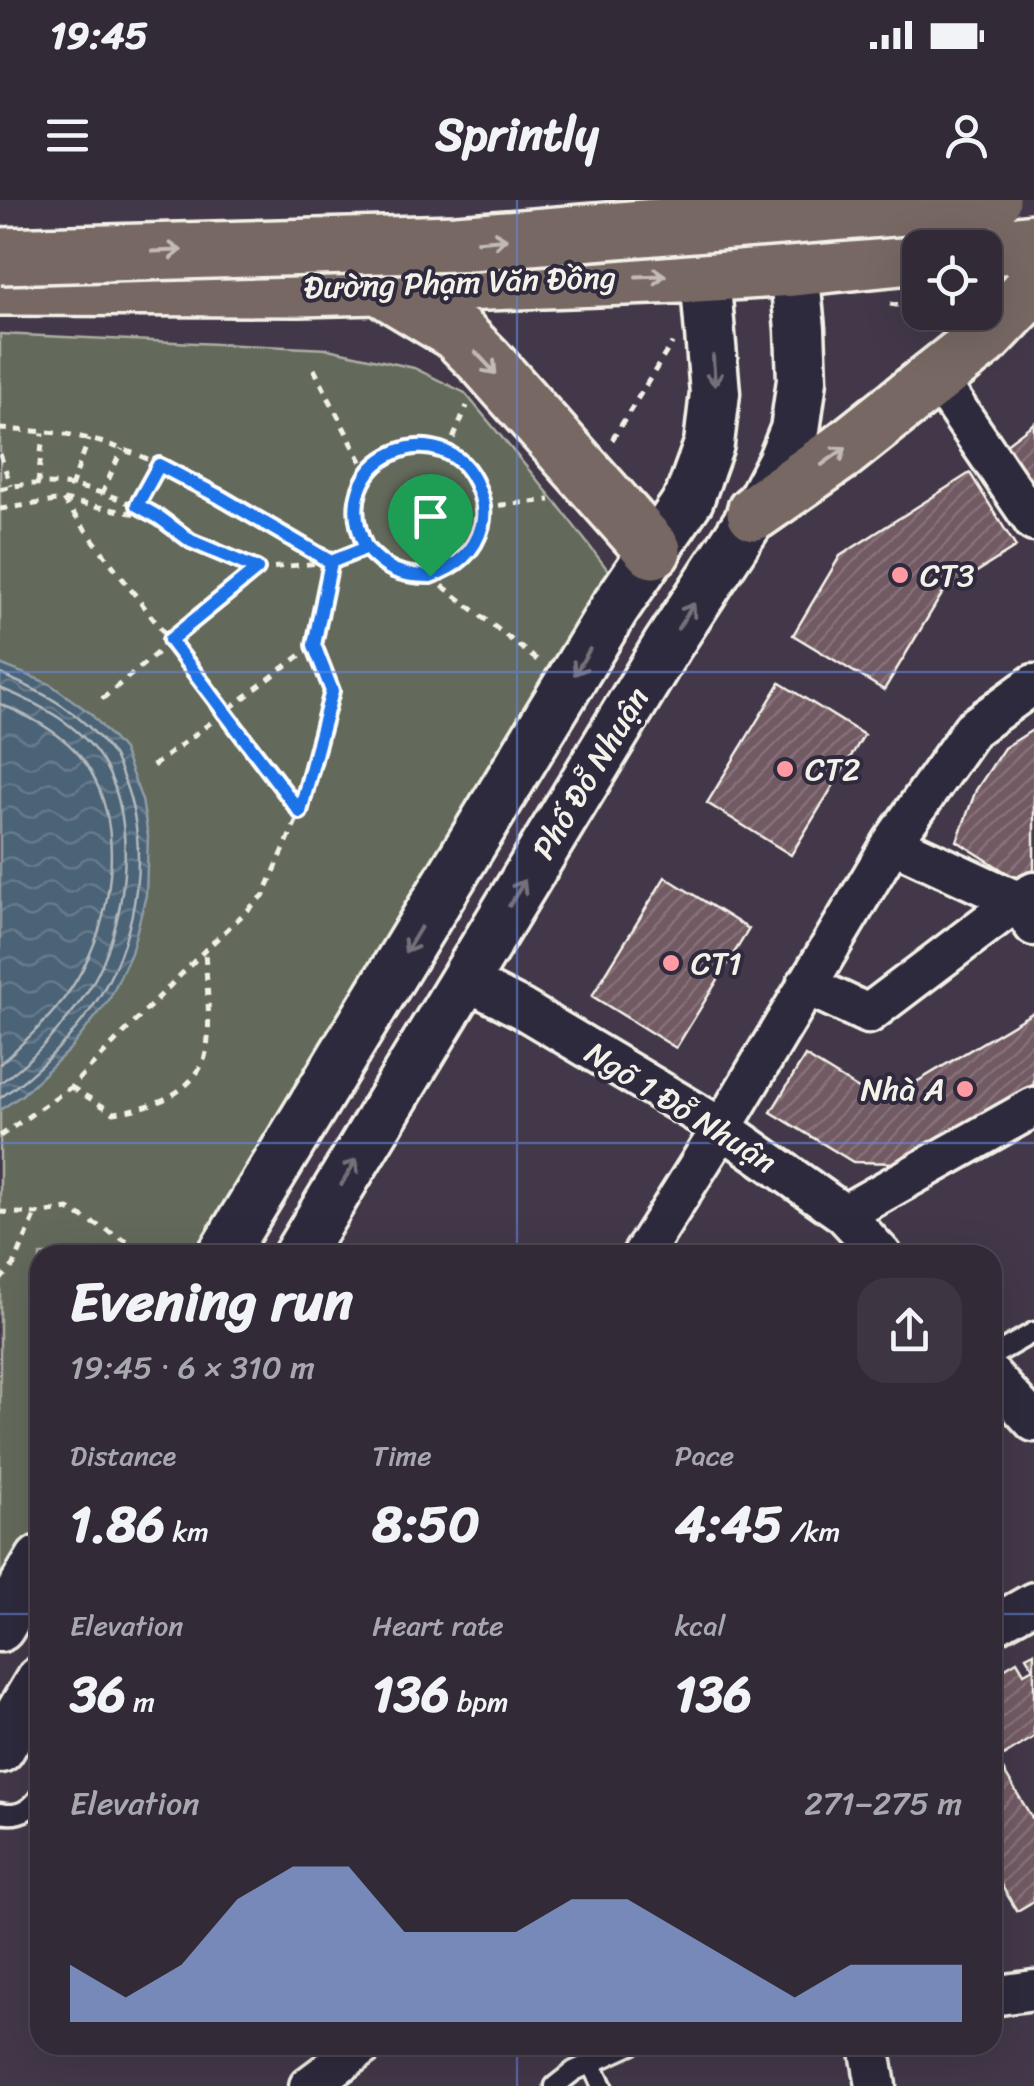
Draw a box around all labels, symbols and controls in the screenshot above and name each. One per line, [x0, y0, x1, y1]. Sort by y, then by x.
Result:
text: 19:45 [50, 2, 148, 69]
text: Sprintly [436, 95, 598, 175]
icon: menu [40, 108, 95, 163]
icon: person [939, 108, 994, 163]
one-way arrow [476, 230, 508, 249]
map controls [902, 230, 1002, 330]
button: locate [902, 230, 1002, 330]
one-way arrow [151, 242, 183, 261]
street label: Đường Phạm Văn Đồng [303, 249, 617, 316]
one-way arrow [635, 266, 667, 285]
one-way arrow [474, 350, 497, 375]
one-way arrow [705, 354, 724, 386]
one-way arrow [820, 446, 848, 467]
pin [388, 474, 473, 577]
icon: arrive [403, 489, 458, 544]
place label: CT3 [920, 547, 975, 604]
marker: CT3 [889, 564, 911, 586]
one-way arrow [676, 603, 697, 631]
one-way arrow [572, 647, 592, 676]
street label: Phố Đỗ Nhuận [516, 675, 665, 871]
place label: CT2 [805, 741, 860, 798]
marker: CT2 [774, 758, 796, 780]
one-way arrow [507, 879, 527, 908]
one-way arrow [403, 925, 423, 954]
place label: CT1 [691, 935, 742, 992]
marker: CT1 [660, 952, 682, 974]
street label: Ngõ 1 Đỗ Nhuận [573, 1025, 788, 1189]
place label: Nhà A [861, 1061, 945, 1118]
marker: Nhà A [954, 1078, 976, 1100]
one-way arrow [339, 1158, 359, 1187]
text: Evening run [70, 1253, 353, 1350]
button: share [857, 1278, 962, 1383]
text: 19:45 · 6 × 310 m [70, 1339, 315, 1396]
text: Distance [70, 1431, 176, 1480]
text: Time [372, 1431, 432, 1480]
text: Pace [675, 1431, 734, 1480]
text: 1.86 [70, 1480, 165, 1569]
text: 8:50 [372, 1480, 480, 1569]
text: 4:45 [675, 1480, 783, 1569]
text: km [165, 1507, 209, 1556]
text: /km [783, 1507, 840, 1556]
text: Elevation [70, 1601, 183, 1650]
text: Heart rate [372, 1601, 504, 1650]
text: kcal [675, 1601, 726, 1650]
text: 36 [70, 1650, 126, 1739]
text: 136 [372, 1650, 450, 1739]
text: 136 [675, 1650, 752, 1739]
text: m [126, 1677, 155, 1726]
text: bpm [450, 1677, 509, 1726]
text: Elevation [70, 1775, 200, 1832]
text: 271–275 m [804, 1775, 962, 1832]

